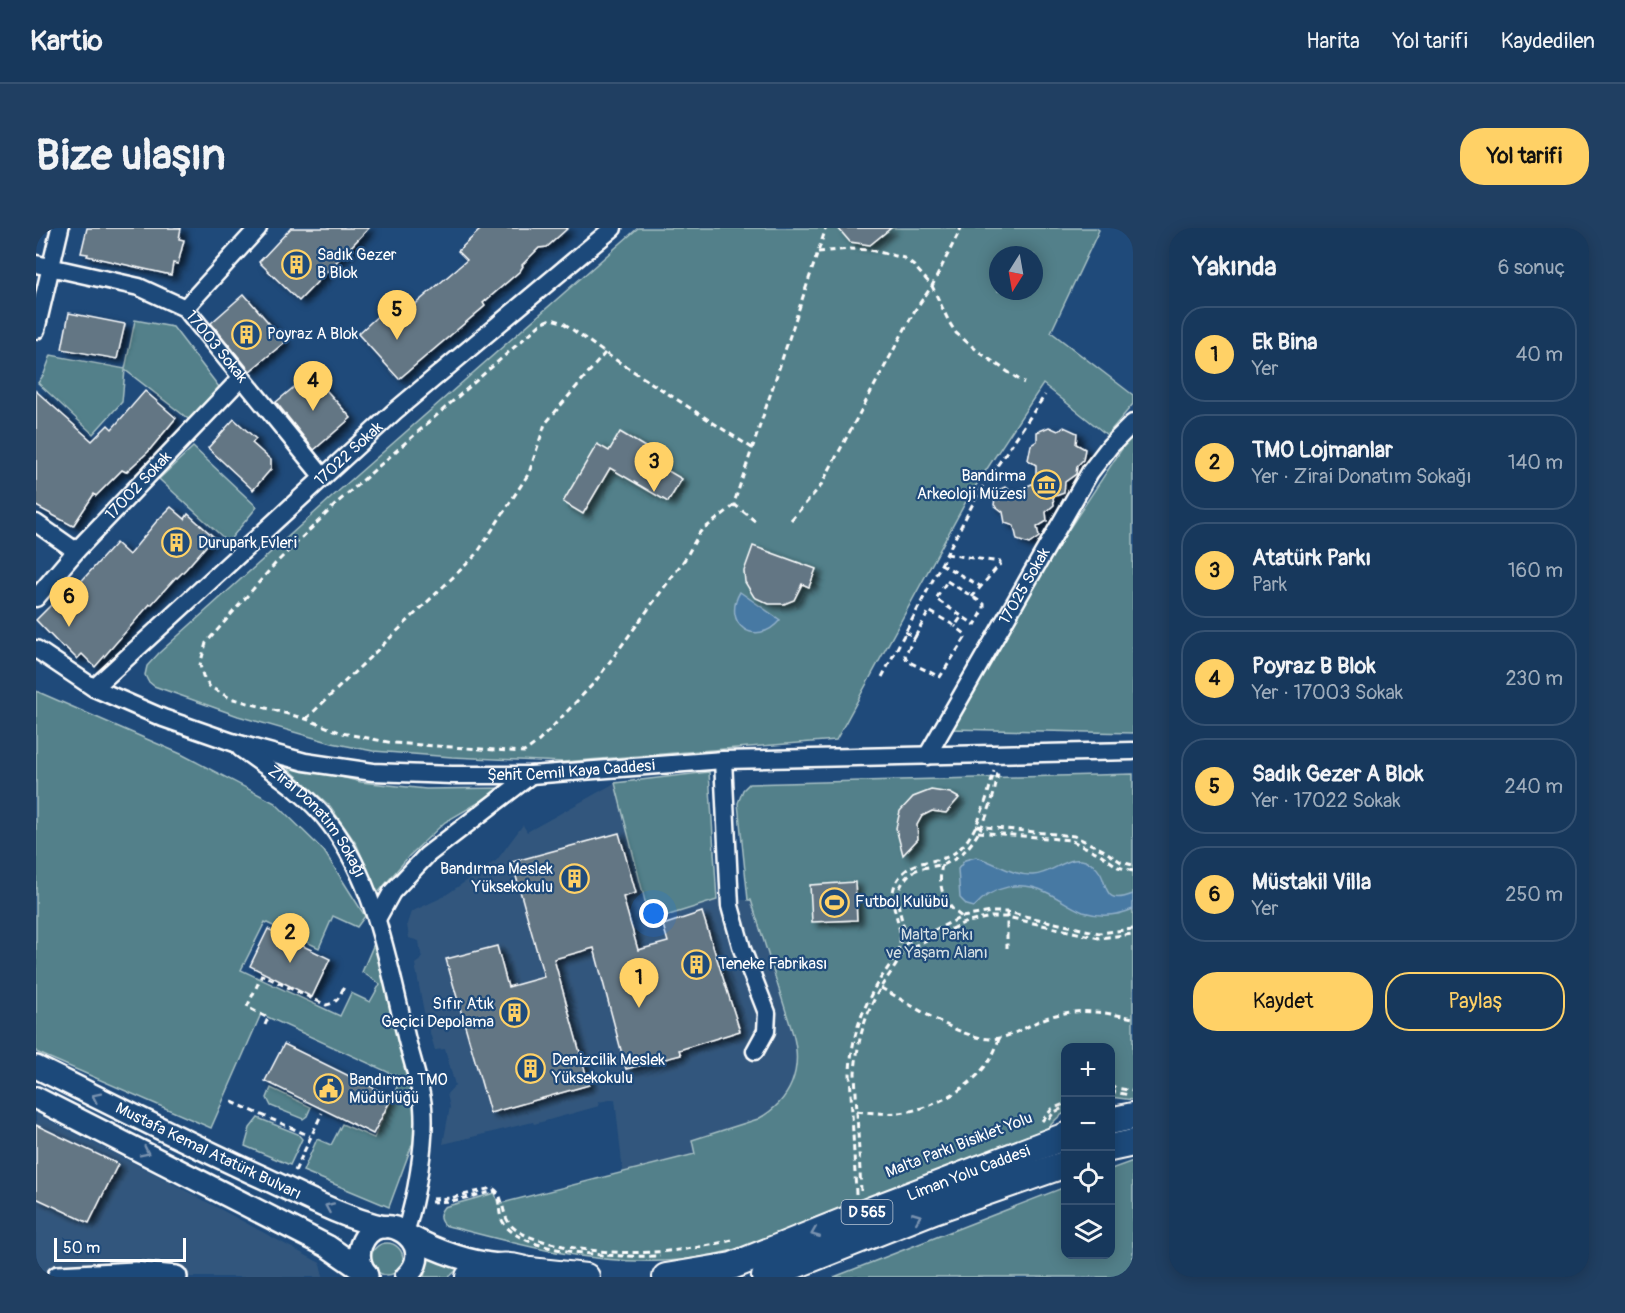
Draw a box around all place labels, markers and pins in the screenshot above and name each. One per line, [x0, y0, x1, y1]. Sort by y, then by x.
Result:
place label: Sadık Gezer B Blok [317, 245, 397, 283]
building icon: Sadık Gezer B Blok [280, 248, 312, 280]
pin: 5 [378, 291, 416, 340]
building icon: Poyraz A Blok [230, 318, 262, 350]
place label: Poyraz A Blok [267, 324, 359, 344]
pin: 4 [294, 362, 332, 411]
pin: 3 [634, 442, 674, 492]
place label: Bandırma Arkeoloji Müzesi [917, 466, 1026, 504]
museum icon: Bandırma Arkeoloji Müzesi [1031, 469, 1063, 501]
building icon: Durupark Evleri [161, 527, 193, 559]
place label: Durupark Evleri [198, 533, 297, 553]
pin: 6 [50, 578, 88, 627]
place label: Bandırma Meslek Yüksekokulu [440, 859, 553, 897]
building icon: Bandırma Meslek Yüksekokulu [558, 862, 590, 894]
sports icon: Futbol Kulübü [818, 886, 850, 918]
place label: Futbol Kulübü [855, 892, 949, 912]
pin: 2 [270, 914, 310, 963]
building icon: Teneke Fabrikası [681, 948, 713, 980]
place label: Teneke Fabrikası [718, 954, 827, 974]
pin: 1 [620, 958, 658, 1008]
place label: Sıfır Atık Geçici Depolama [381, 994, 494, 1032]
building icon: Sıfır Atık Geçici Depolama [499, 997, 531, 1029]
place label: Denizcilik Meslek Yüksekokulu [551, 1050, 665, 1088]
building icon: Denizcilik Meslek Yüksekokulu [515, 1053, 547, 1085]
place label: Bandırma TMO Müdürlüğü [349, 1070, 448, 1108]
public building icon: Bandırma TMO Müdürlüğü [312, 1073, 344, 1105]

